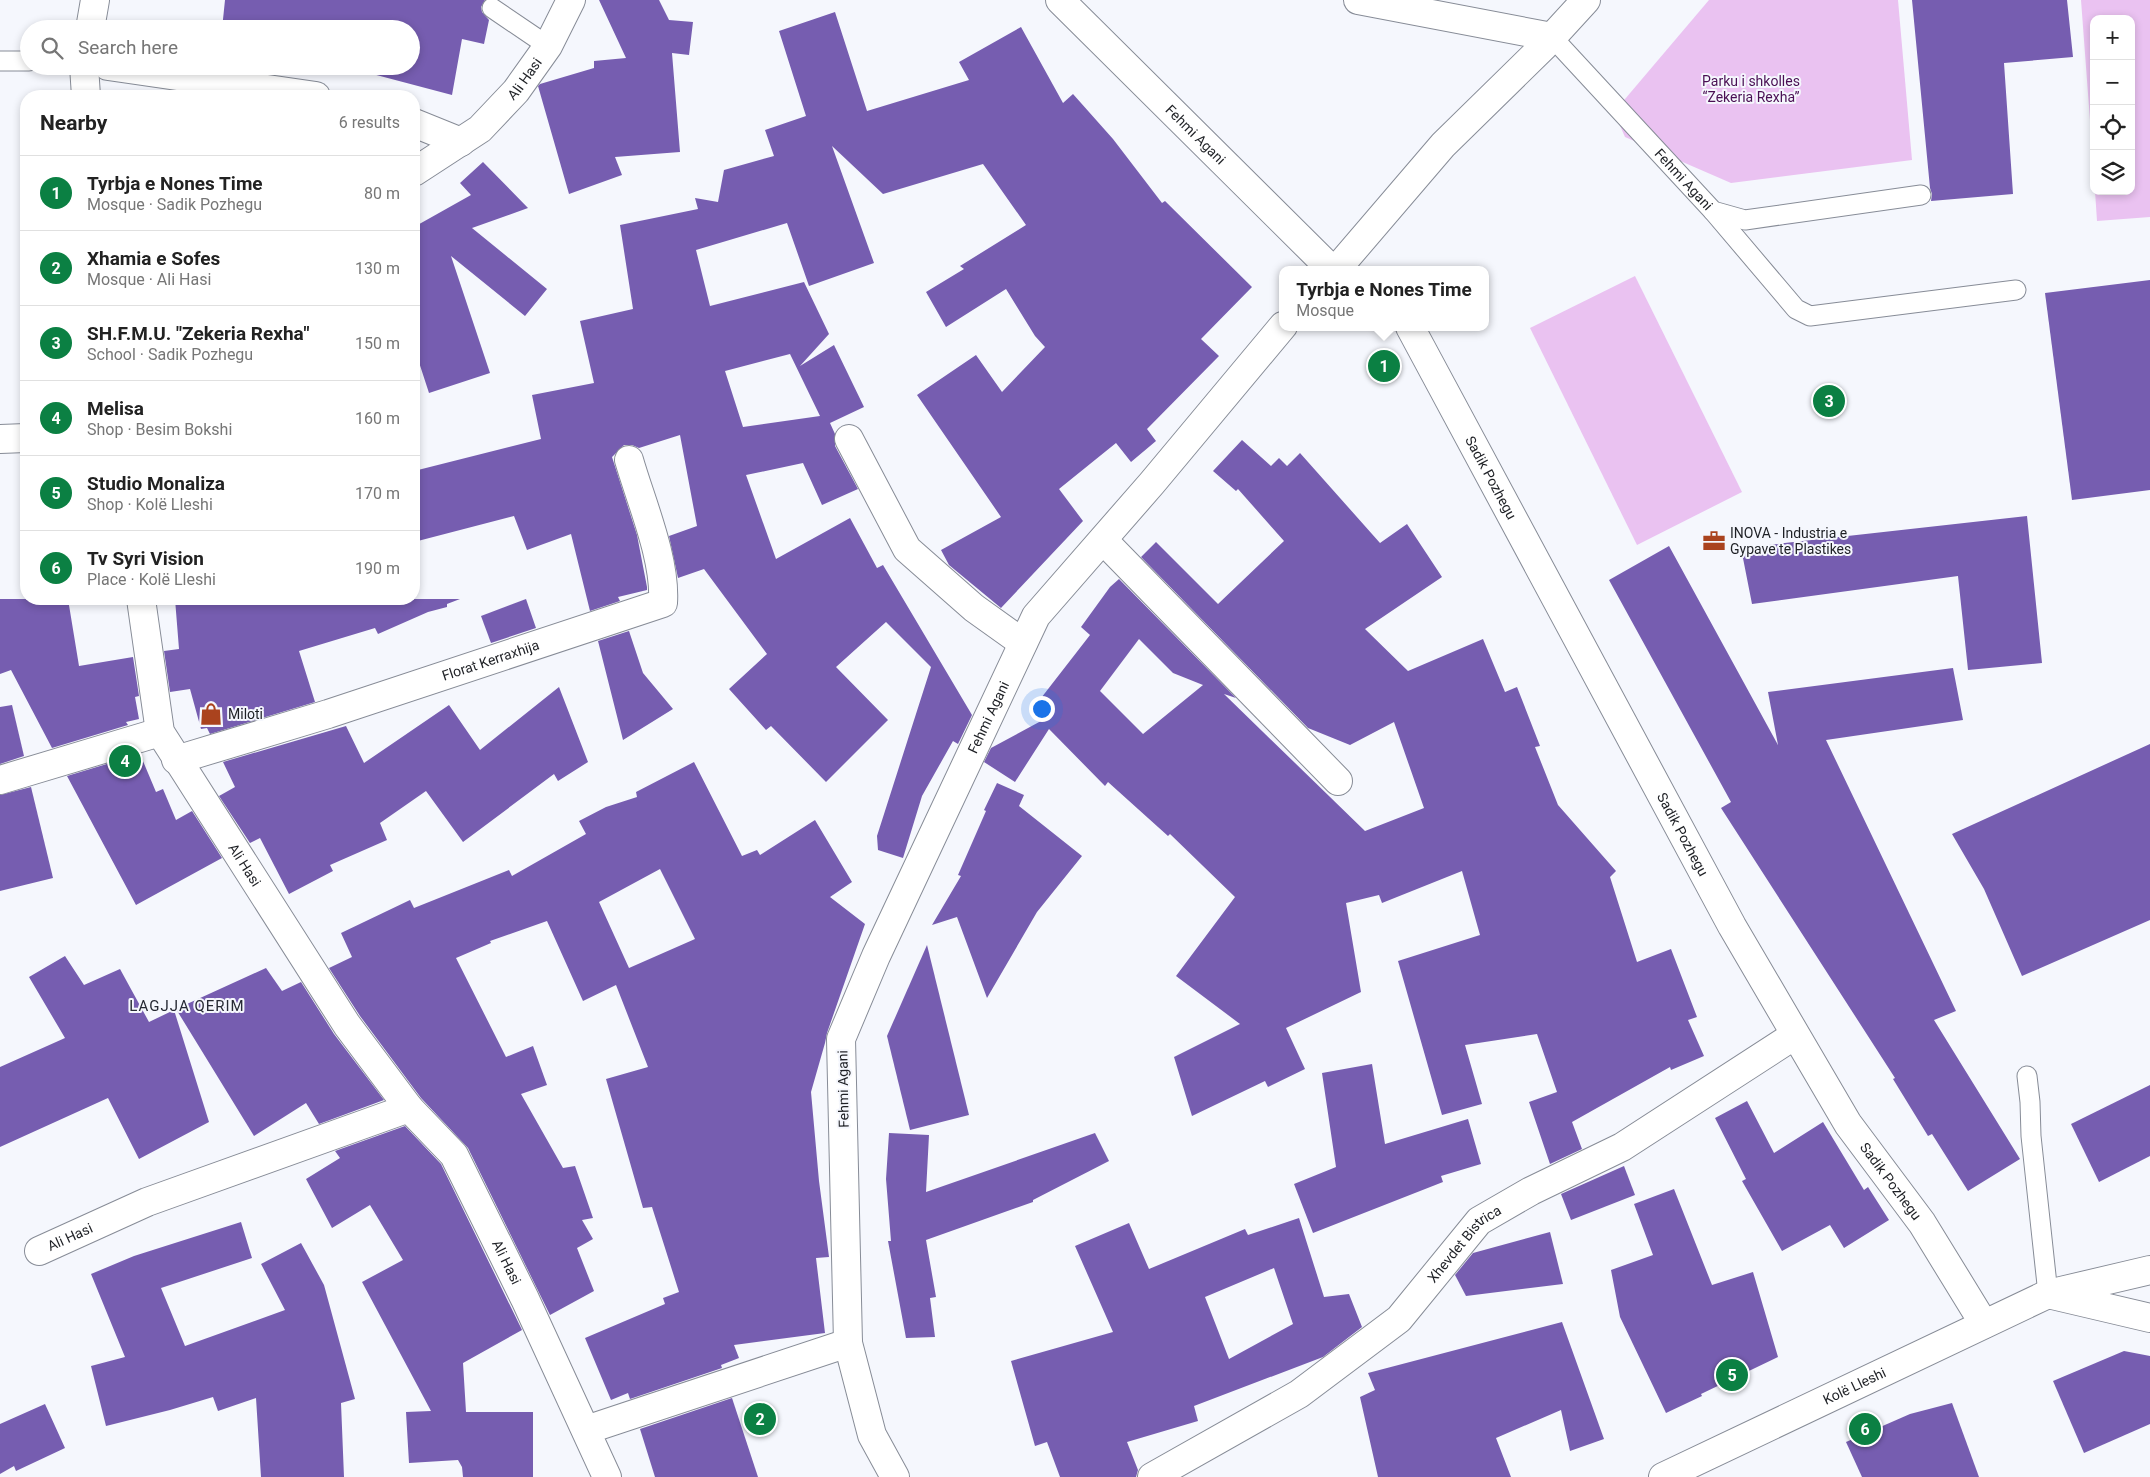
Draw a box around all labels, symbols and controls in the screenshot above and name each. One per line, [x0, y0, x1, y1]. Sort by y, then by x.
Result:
map controls [2090, 15, 2135, 195]
button: + [2090, 15, 2135, 60]
search box [20, 20, 420, 75]
icon: search [38, 34, 66, 62]
text: Search here [78, 36, 178, 59]
street label: Ali Hasi [504, 55, 545, 103]
button: − [2090, 60, 2135, 105]
park label: Parku i shkolles “Zekeria Rexha” [1702, 73, 1800, 105]
street label: Fehmi Agani [1162, 102, 1229, 168]
button: locate [2090, 105, 2135, 150]
text: Nearby [40, 111, 107, 135]
text: 6 results [339, 113, 400, 132]
street label: Fehmi Agani [1651, 145, 1716, 213]
button: layers [2090, 150, 2135, 195]
text: Tyrbja e Nones Time [87, 172, 263, 195]
text: 1 [51, 184, 61, 203]
text: 80 m [364, 184, 400, 203]
text: Mosque · Sadik Pozhegu [87, 195, 262, 214]
text: Xhamia e Sofes [87, 247, 220, 270]
text: 2 [51, 259, 61, 278]
text: 130 m [355, 259, 400, 278]
popup [1279, 266, 1489, 331]
text: Mosque · Ali Hasi [87, 270, 211, 289]
text: Tyrbja e Nones Time [1296, 278, 1472, 301]
text: Mosque [1296, 301, 1354, 320]
text: SH.F.M.U. "Zekeria Rexha" [87, 322, 309, 345]
text: 3 [51, 334, 61, 353]
text: 150 m [355, 334, 400, 353]
text: School · Sadik Pozhegu [87, 345, 253, 364]
pin: 1 [1368, 347, 1400, 385]
pin: 3 [1813, 382, 1845, 420]
text: Melisa [87, 397, 144, 420]
text: 4 [51, 409, 61, 428]
text: 160 m [355, 409, 400, 428]
text: Shop · Besim Bokshi [87, 420, 232, 439]
street label: Sadik Pozhegu [1462, 433, 1520, 522]
text: Studio Monaliza [87, 472, 225, 495]
text: 5 [51, 484, 61, 503]
text: 170 m [355, 484, 400, 503]
text: Shop · Kolë Lleshi [87, 495, 213, 514]
place label: INOVA - Industria e Gypave te Plastikes [1730, 525, 1851, 557]
office icon: INOVA - Industria e Gypave te Plastikes [1701, 528, 1727, 554]
text: Tv Syri Vision [87, 547, 204, 570]
text: 6 [51, 559, 61, 578]
text: 190 m [355, 559, 400, 578]
text: Place · Kolë Lleshi [87, 570, 216, 589]
street label: Florat Kerraxhija [440, 637, 541, 684]
street label: Fehmi Agani [965, 679, 1012, 756]
your location [1029, 696, 1055, 722]
shop icon: Miloti [198, 701, 224, 727]
place label: Miloti [228, 706, 263, 722]
pin: 4 [109, 742, 141, 780]
street label: Sadik Pozhegu [1654, 790, 1712, 879]
street label: Ali Hasi [225, 840, 264, 889]
district label: LAGJJA QERIM [129, 997, 245, 1015]
street label: Fehmi Agani [834, 1050, 852, 1128]
street label: Sadik Pozhegu [1857, 1140, 1925, 1223]
street label: Xhevdet Bistrica [1424, 1202, 1504, 1286]
street label: Ali Hasi [45, 1220, 95, 1254]
street label: Ali Hasi [489, 1237, 525, 1287]
pin: 5 [1716, 1356, 1748, 1394]
street label: Kolë Lleshi [1820, 1364, 1888, 1408]
pin: 2 [744, 1400, 776, 1438]
pin: 6 [1849, 1410, 1881, 1448]

